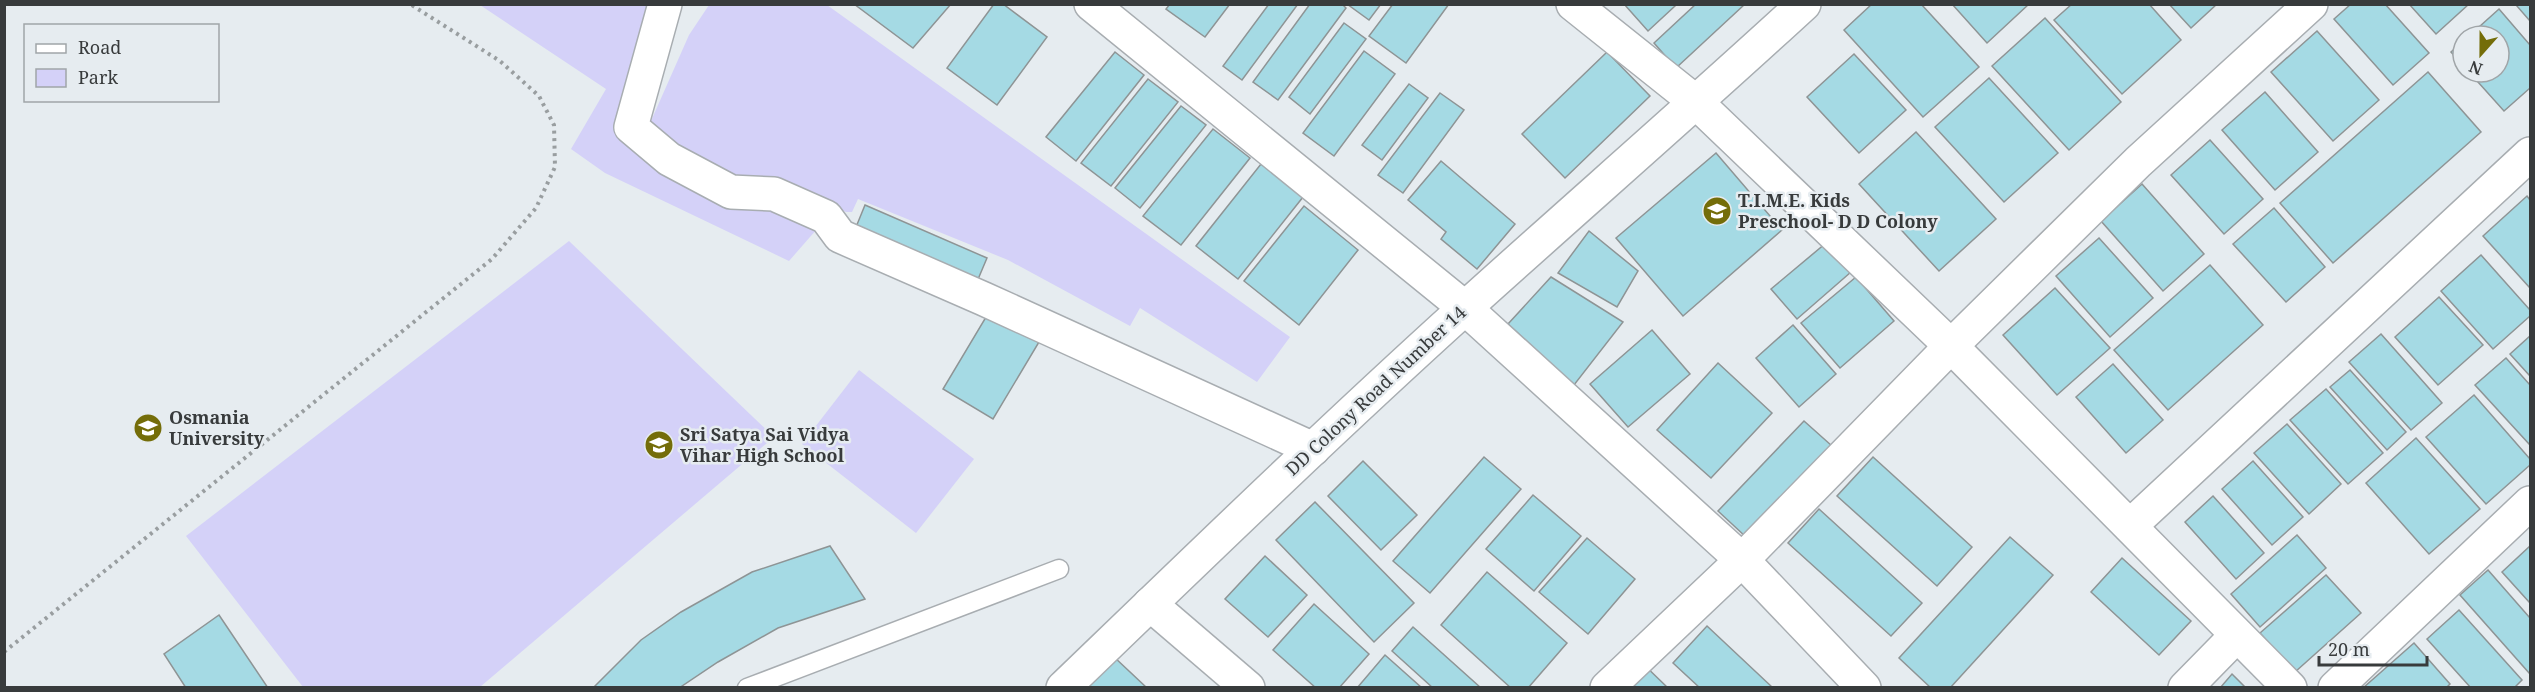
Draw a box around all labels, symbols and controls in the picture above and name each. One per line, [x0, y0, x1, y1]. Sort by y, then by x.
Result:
legend [24, 24, 219, 102]
north arrow [2451, 24, 2511, 84]
text: Road [78, 35, 121, 59]
text: N [2465, 55, 2485, 81]
text: Park [78, 65, 118, 89]
place label: T.I.M.E. Kids Preschool- D D Colony [1738, 188, 1938, 233]
school or university icon: T.I.M.E. Kids Preschool- D D Colony [1701, 195, 1733, 227]
street label: DD Colony Road Number 14 [1280, 300, 1471, 480]
place label: Osmania University [169, 405, 265, 450]
school or university icon: Osmania University [132, 412, 164, 444]
place label: Sri Satya Sai Vidya Vihar High School [680, 422, 850, 467]
school or university icon: Sri Satya Sai Vidya Vihar High School [643, 429, 675, 461]
scale bar [2319, 629, 2427, 667]
text: 20 m [2328, 637, 2370, 661]

